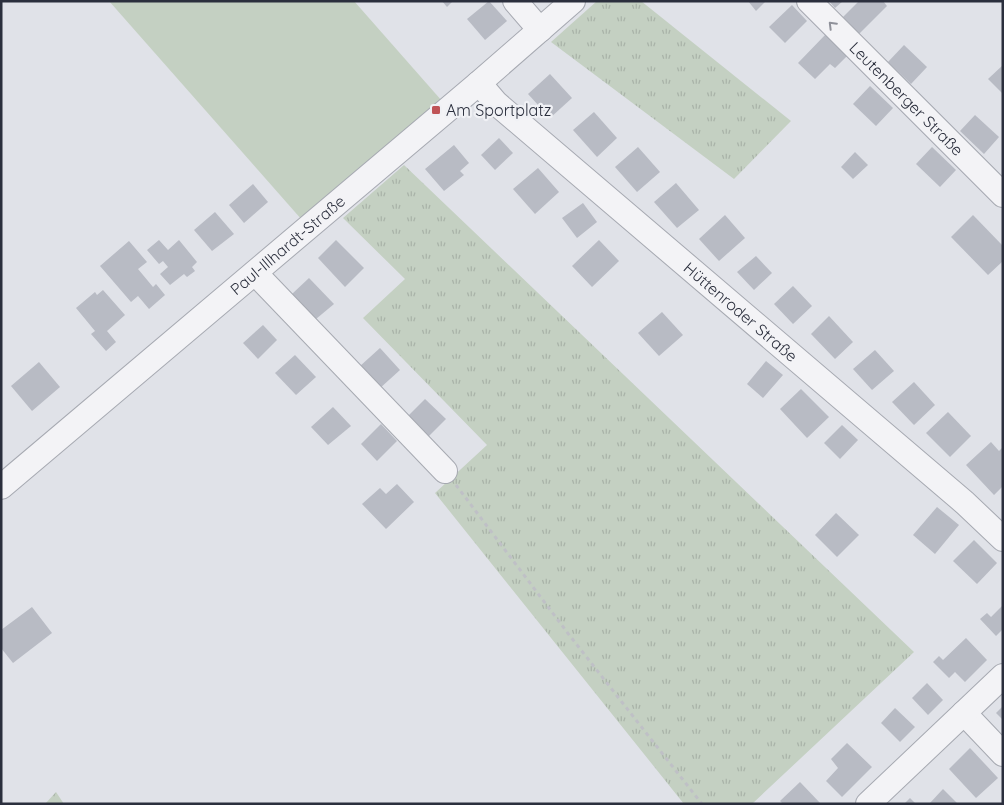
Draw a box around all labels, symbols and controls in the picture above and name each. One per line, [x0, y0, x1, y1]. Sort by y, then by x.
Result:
one-way arrow [829, 21, 838, 30]
street label: Leutenberger Straße [845, 37, 968, 160]
place label: Am Sportplatz [446, 100, 551, 120]
marker: Am Sportplatz [430, 104, 442, 116]
street label: Paul-Illhardt-Straße [226, 191, 349, 299]
street label: Hüttenroder Straße [680, 258, 802, 366]

